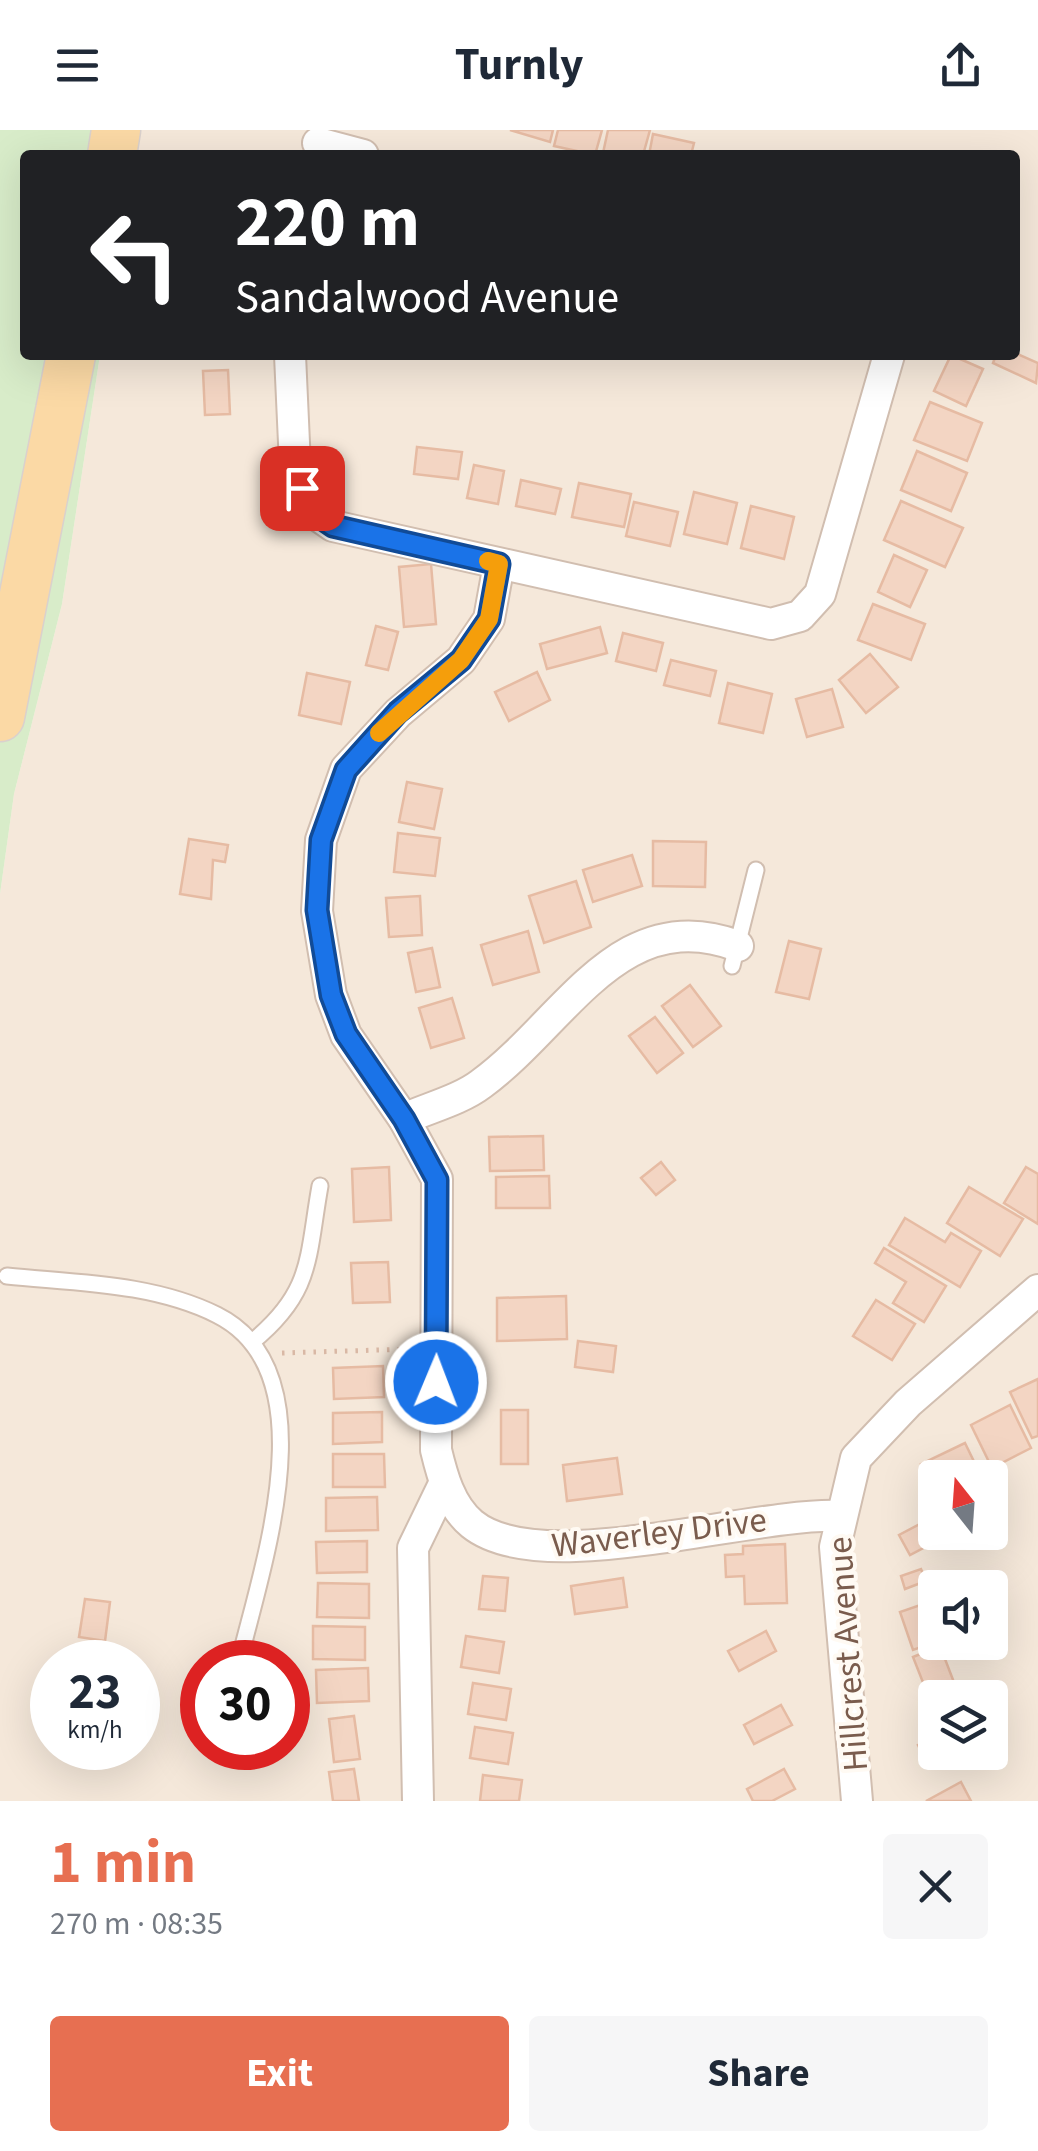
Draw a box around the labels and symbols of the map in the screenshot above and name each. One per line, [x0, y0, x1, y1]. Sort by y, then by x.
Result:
pin [260, 446, 345, 531]
position arrow [384, 1330, 488, 1434]
north arrow [918, 1460, 1008, 1550]
street label: Waverley Drive [549, 1495, 769, 1571]
street label: Hillcrest Avenue [815, 1535, 881, 1773]
speed limit sign: 30 [180, 1640, 310, 1770]

